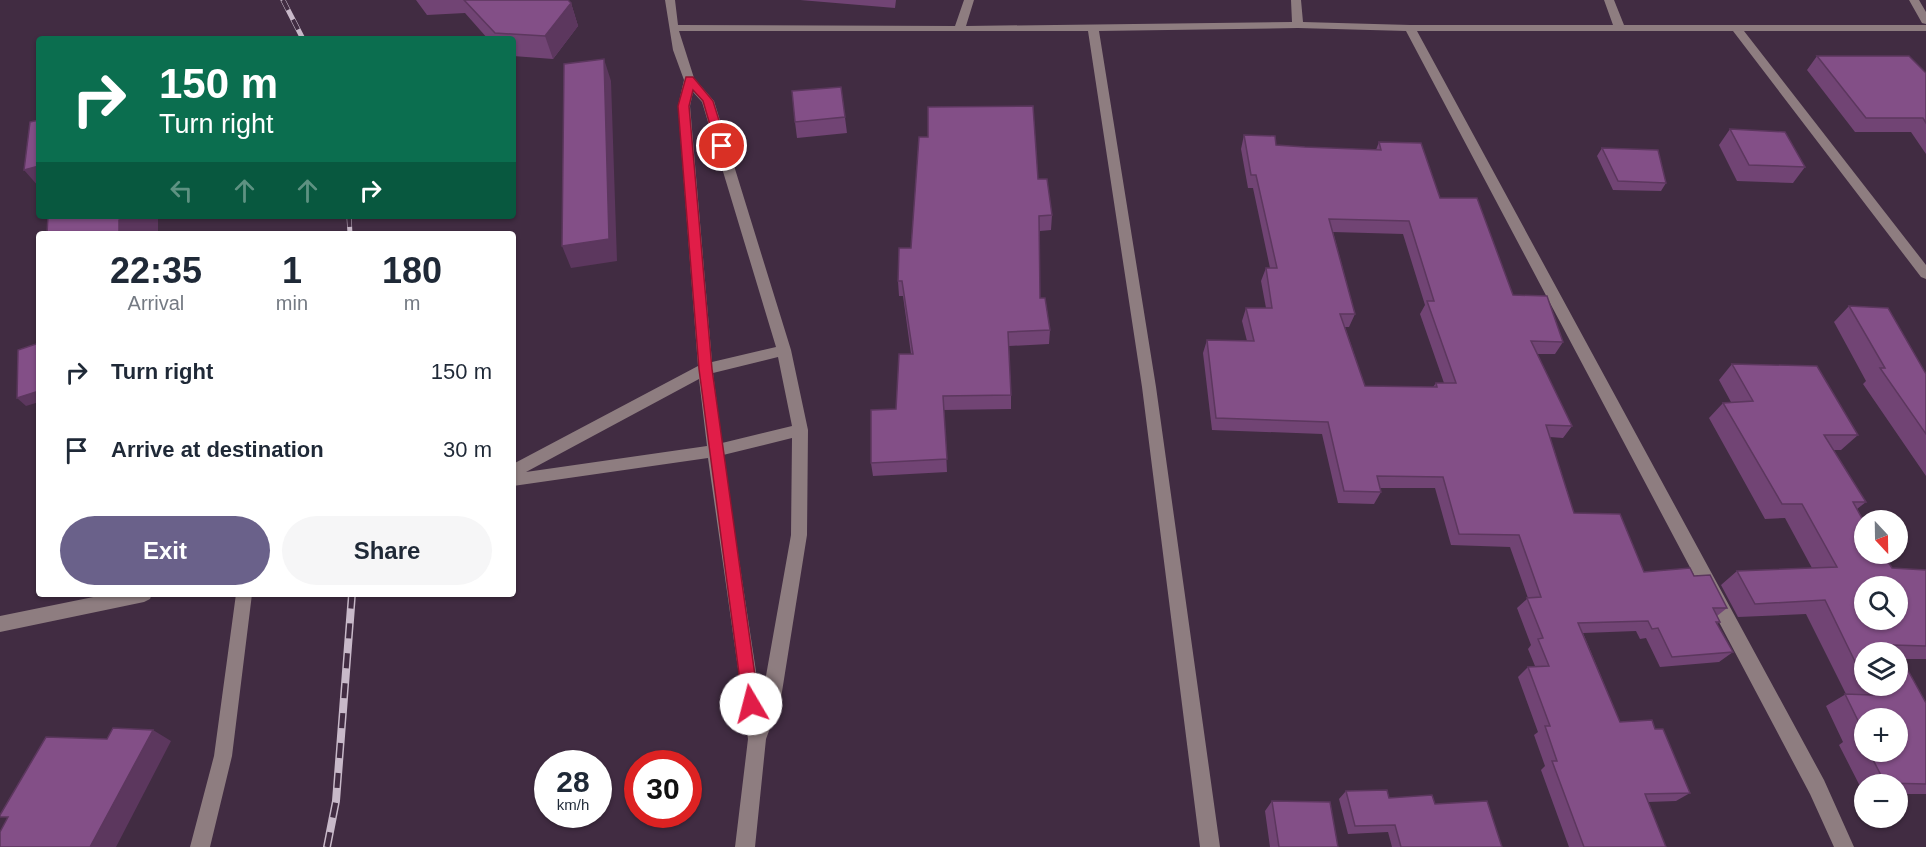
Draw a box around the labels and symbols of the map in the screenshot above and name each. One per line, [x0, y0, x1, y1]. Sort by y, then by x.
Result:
pin [696, 120, 747, 171]
north arrow [1854, 510, 1908, 564]
position arrow [719, 672, 783, 736]
speed limit sign: 30 [624, 750, 702, 828]

